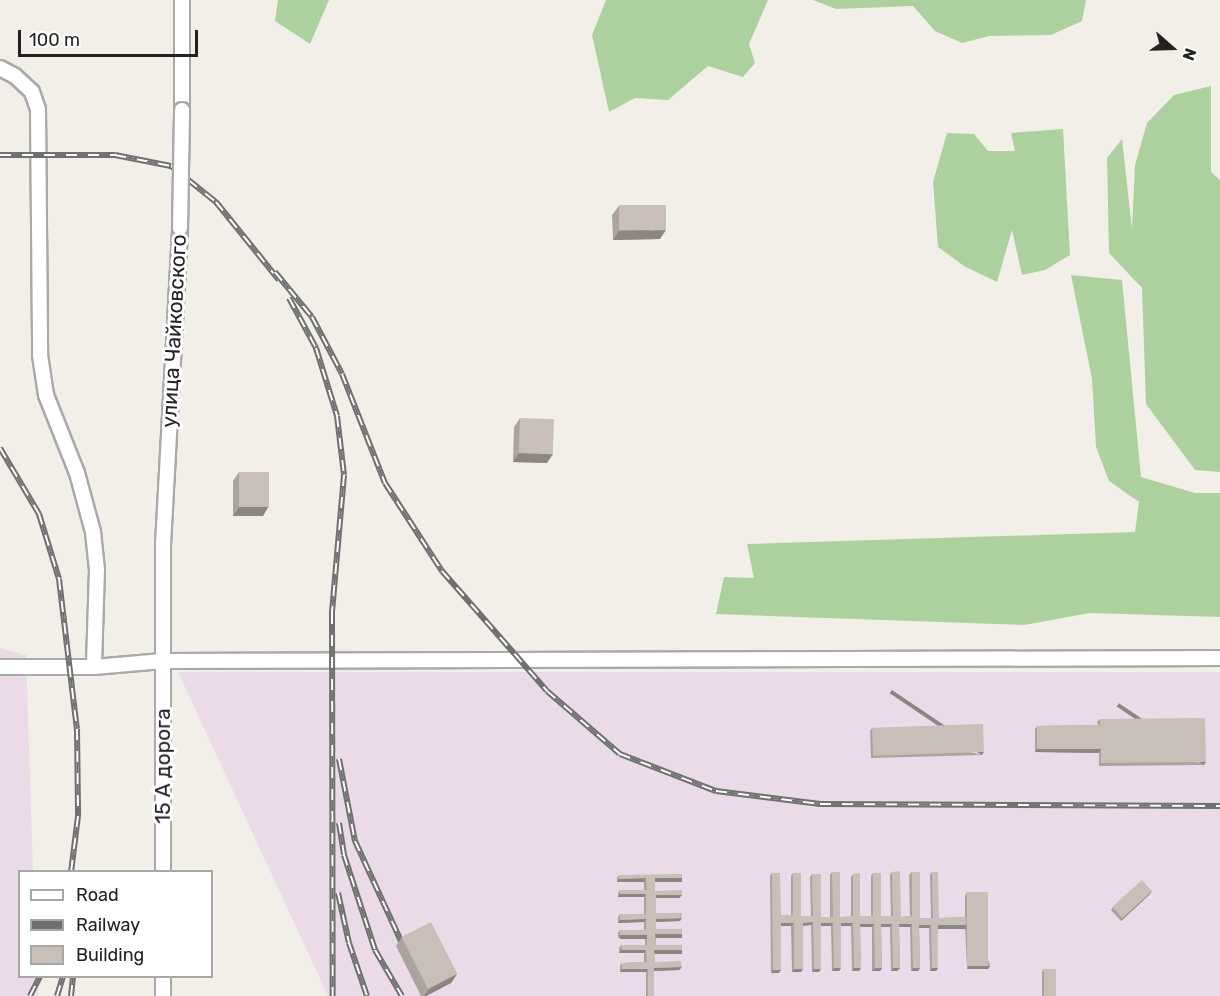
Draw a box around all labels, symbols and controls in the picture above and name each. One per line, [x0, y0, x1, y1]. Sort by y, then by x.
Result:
scale bar [21, 18, 201, 56]
north arrow [1142, 18, 1202, 78]
text: 100 m [29, 29, 80, 51]
text: N [1178, 46, 1200, 63]
street label: улица Чайковского [156, 234, 192, 428]
street label: 15 А дорога [150, 708, 176, 824]
legend [18, 870, 213, 978]
text: Road [76, 884, 119, 906]
text: Railway [76, 914, 140, 936]
text: Building [76, 944, 144, 966]

